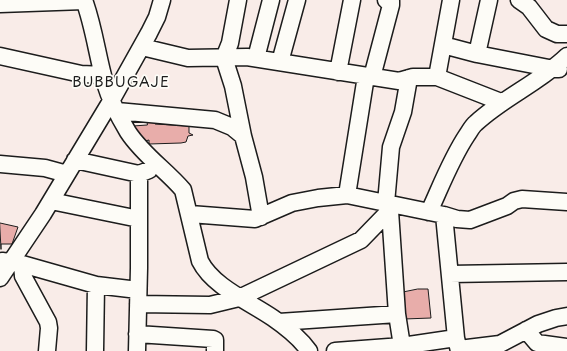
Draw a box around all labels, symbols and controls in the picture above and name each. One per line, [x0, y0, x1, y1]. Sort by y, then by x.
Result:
district label: BUBBUGAJE [72, 75, 170, 91]

